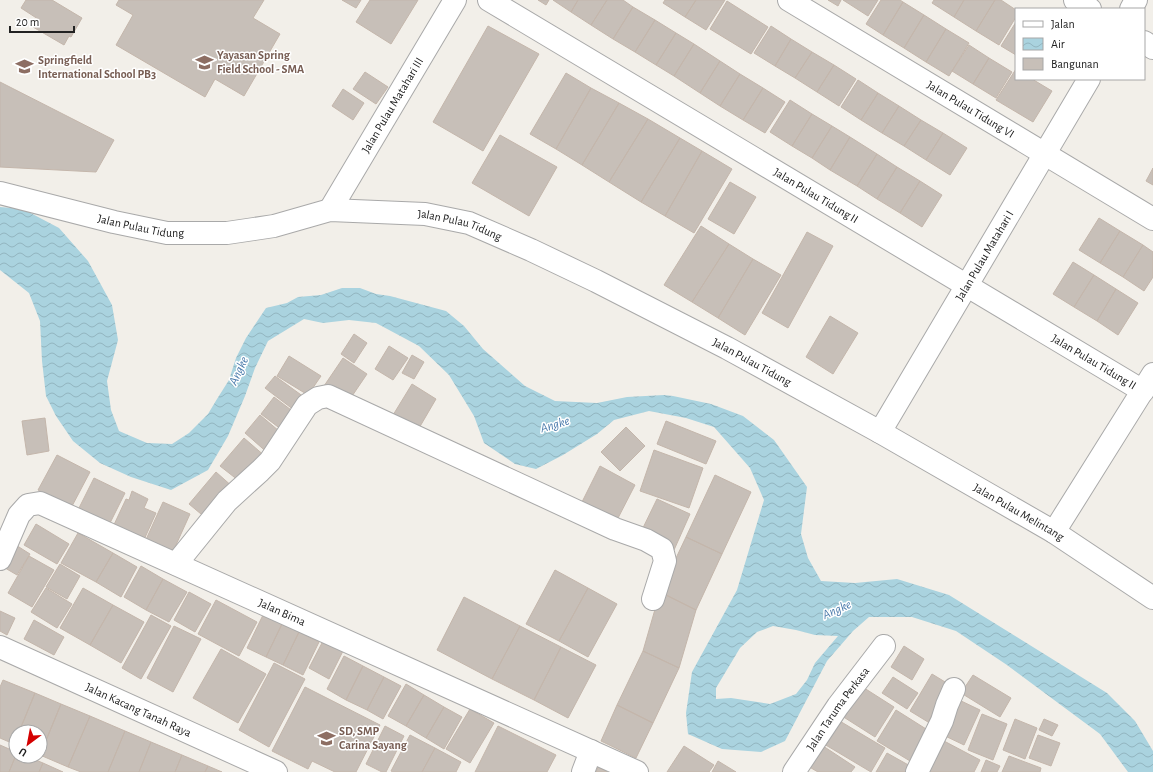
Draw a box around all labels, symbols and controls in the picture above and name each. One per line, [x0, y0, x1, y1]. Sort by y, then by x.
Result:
scale bar [10, 8, 74, 34]
legend [1015, 8, 1145, 80]
text: 20 m [16, 16, 39, 28]
text: Jalan [1051, 18, 1075, 30]
text: Air [1051, 38, 1065, 50]
place label: Yayasan Spring Field School - SMA [217, 49, 305, 75]
school or university icon: Yayasan Spring Field School - SMA [194, 52, 214, 72]
place label: Springfield International School PB3 [38, 54, 156, 80]
street label: Jalan Pulau Matahari III [359, 55, 425, 155]
school or university icon: Springfield International School PB3 [15, 57, 35, 77]
text: Bangunan [1051, 58, 1099, 70]
street label: Jalan Pulau Tidung VI [925, 78, 1016, 140]
street label: Jalan Pulau Tidung II [772, 166, 860, 225]
street label: Jalan Pulau Tidung [417, 208, 504, 243]
street label: Jalan Pulau Matahari I [953, 208, 1016, 303]
street label: Jalan Pulau Tidung [97, 212, 184, 239]
street label: Jalan Pulau Tidung II [1050, 332, 1138, 392]
street label: Jalan Pulau Tidung [711, 336, 794, 388]
water label: Angke [226, 355, 251, 388]
water label: Angke [538, 415, 571, 436]
street label: Jalan Pulau Melintang [971, 481, 1066, 543]
street label: Jalan Bima [257, 596, 308, 628]
water label: Angke [820, 598, 853, 622]
street label: Jalan Taruma Perkasa [804, 664, 872, 753]
street label: Jalan Kacang Tanah Raya [84, 681, 193, 739]
north arrow [8, 724, 48, 764]
place label: SD, SMP Carina Sayang [339, 725, 408, 752]
school or university icon: SD, SMP Carina Sayang [316, 728, 336, 748]
text: U [17, 746, 29, 759]

